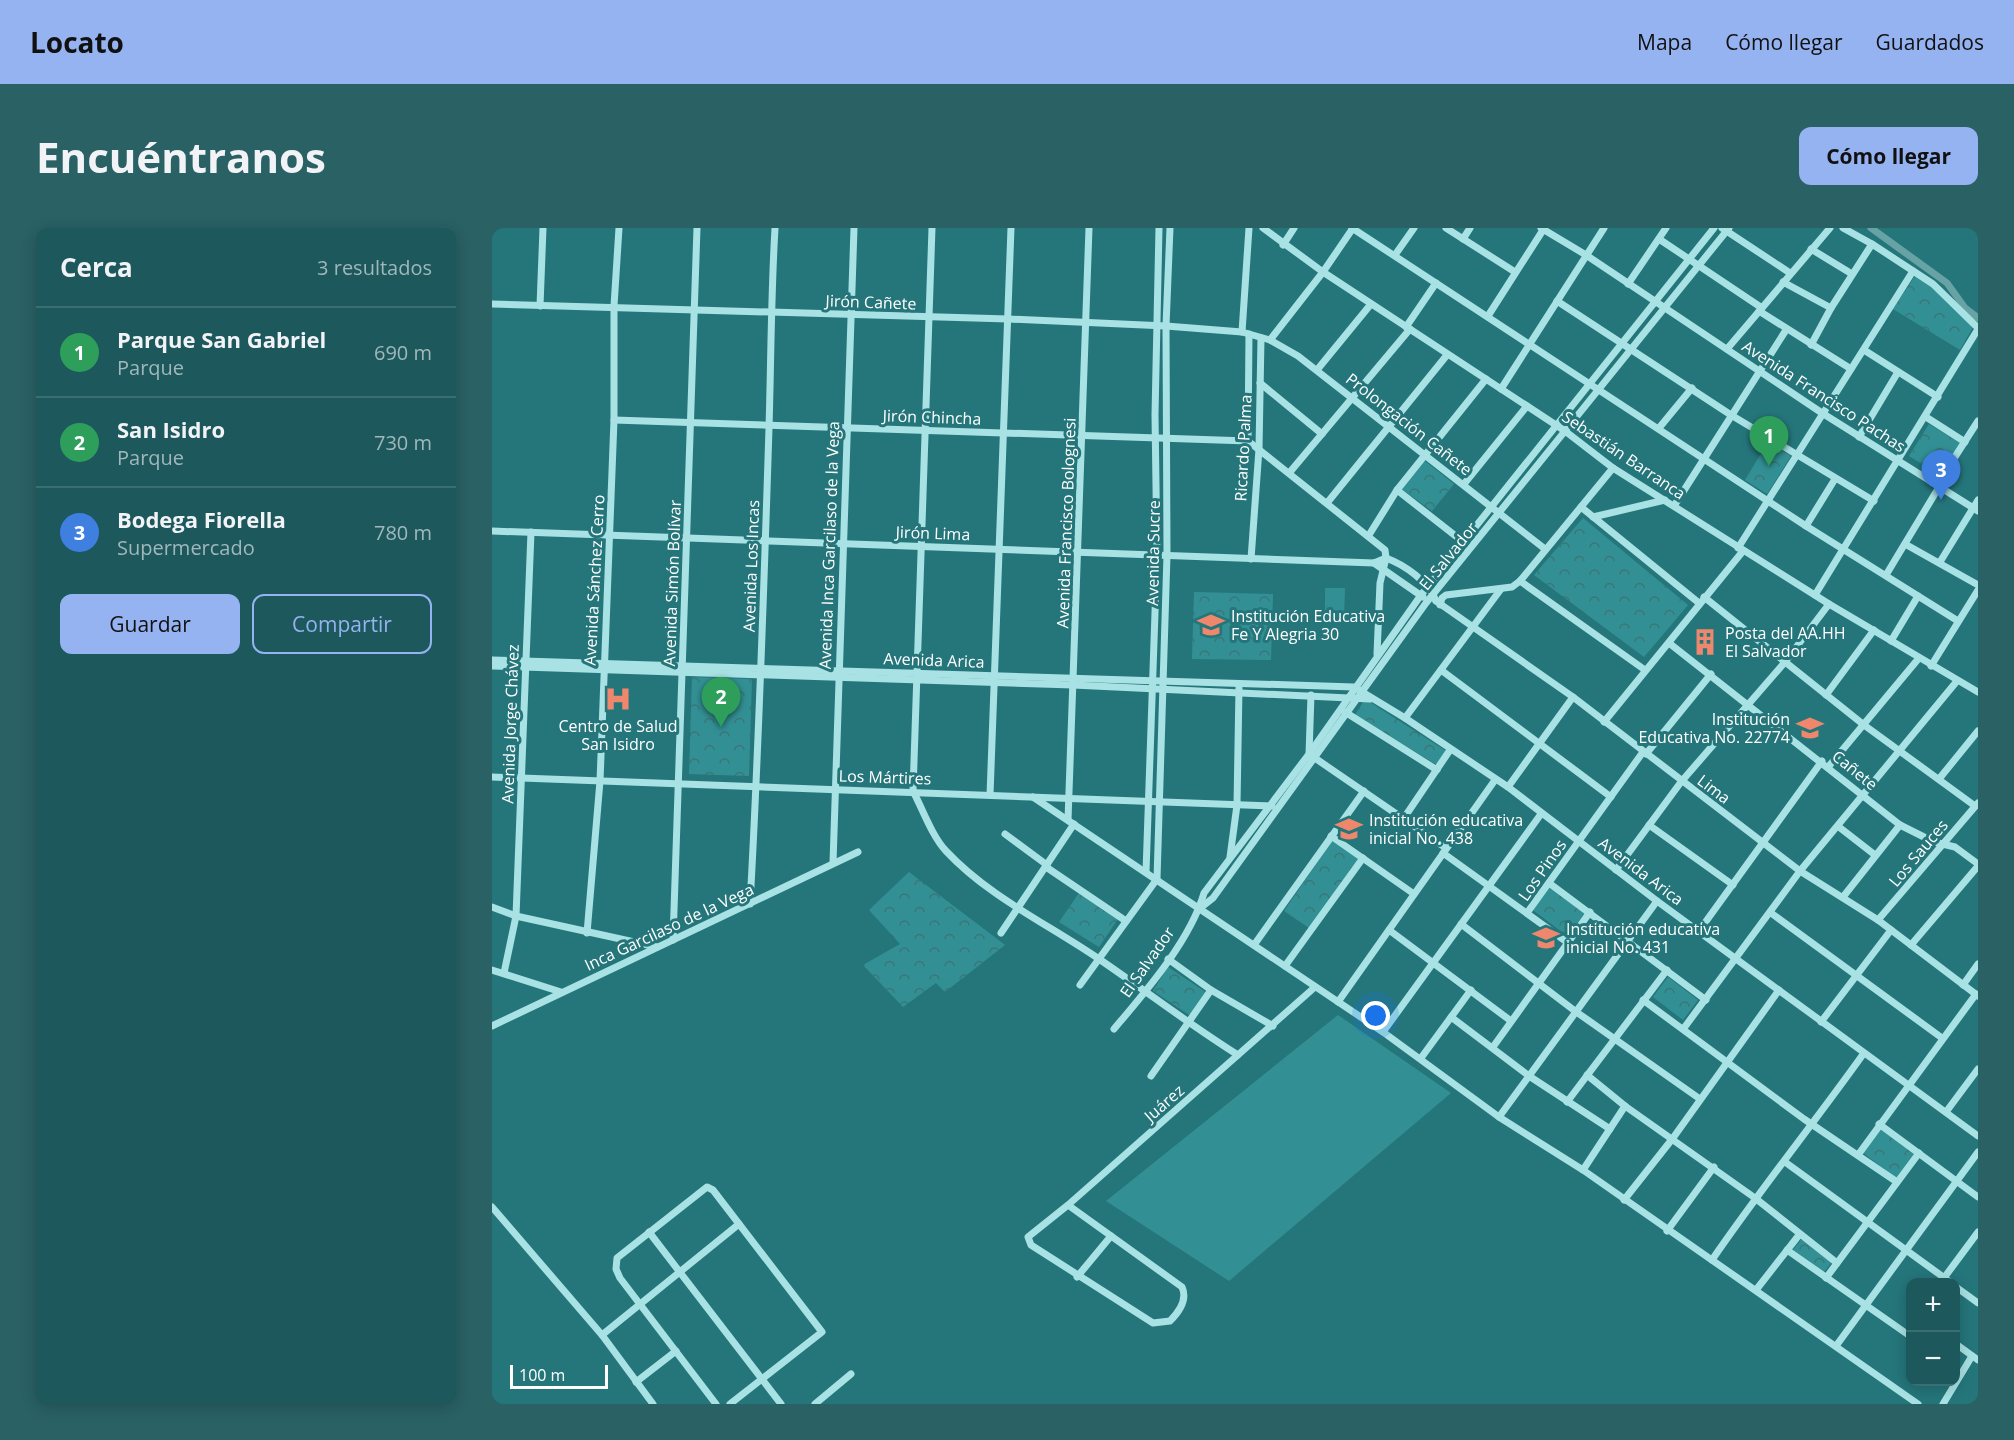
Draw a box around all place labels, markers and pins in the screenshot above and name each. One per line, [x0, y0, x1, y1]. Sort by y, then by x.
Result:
pin: 1 [1750, 416, 1788, 466]
pin: 3 [1922, 450, 1960, 500]
place label: Institución Educativa Fe Y Alegria 30 [1231, 605, 1385, 645]
school or university icon: Institución Educativa Fe Y Alegria 30 [1196, 610, 1226, 640]
place label: Posta del AA.HH El Salvador [1725, 622, 1846, 662]
building icon: Posta del AA.HH El Salvador [1690, 627, 1720, 657]
pin: 2 [702, 678, 740, 727]
hospital icon: Centro de Salud San Isidro [603, 684, 633, 714]
place label: Institución Educativa No. 22774 [1638, 708, 1790, 748]
school or university icon: Institución Educativa No. 22774 [1795, 713, 1825, 743]
place label: Centro de Salud San Isidro [558, 715, 678, 755]
place label: Institución educativa inicial No. 438 [1369, 809, 1523, 849]
school or university icon: Institución educativa inicial No. 438 [1334, 814, 1364, 844]
place label: Institución educativa inicial No. 431 [1566, 918, 1720, 958]
school or university icon: Institución educativa inicial No. 431 [1531, 923, 1561, 953]

